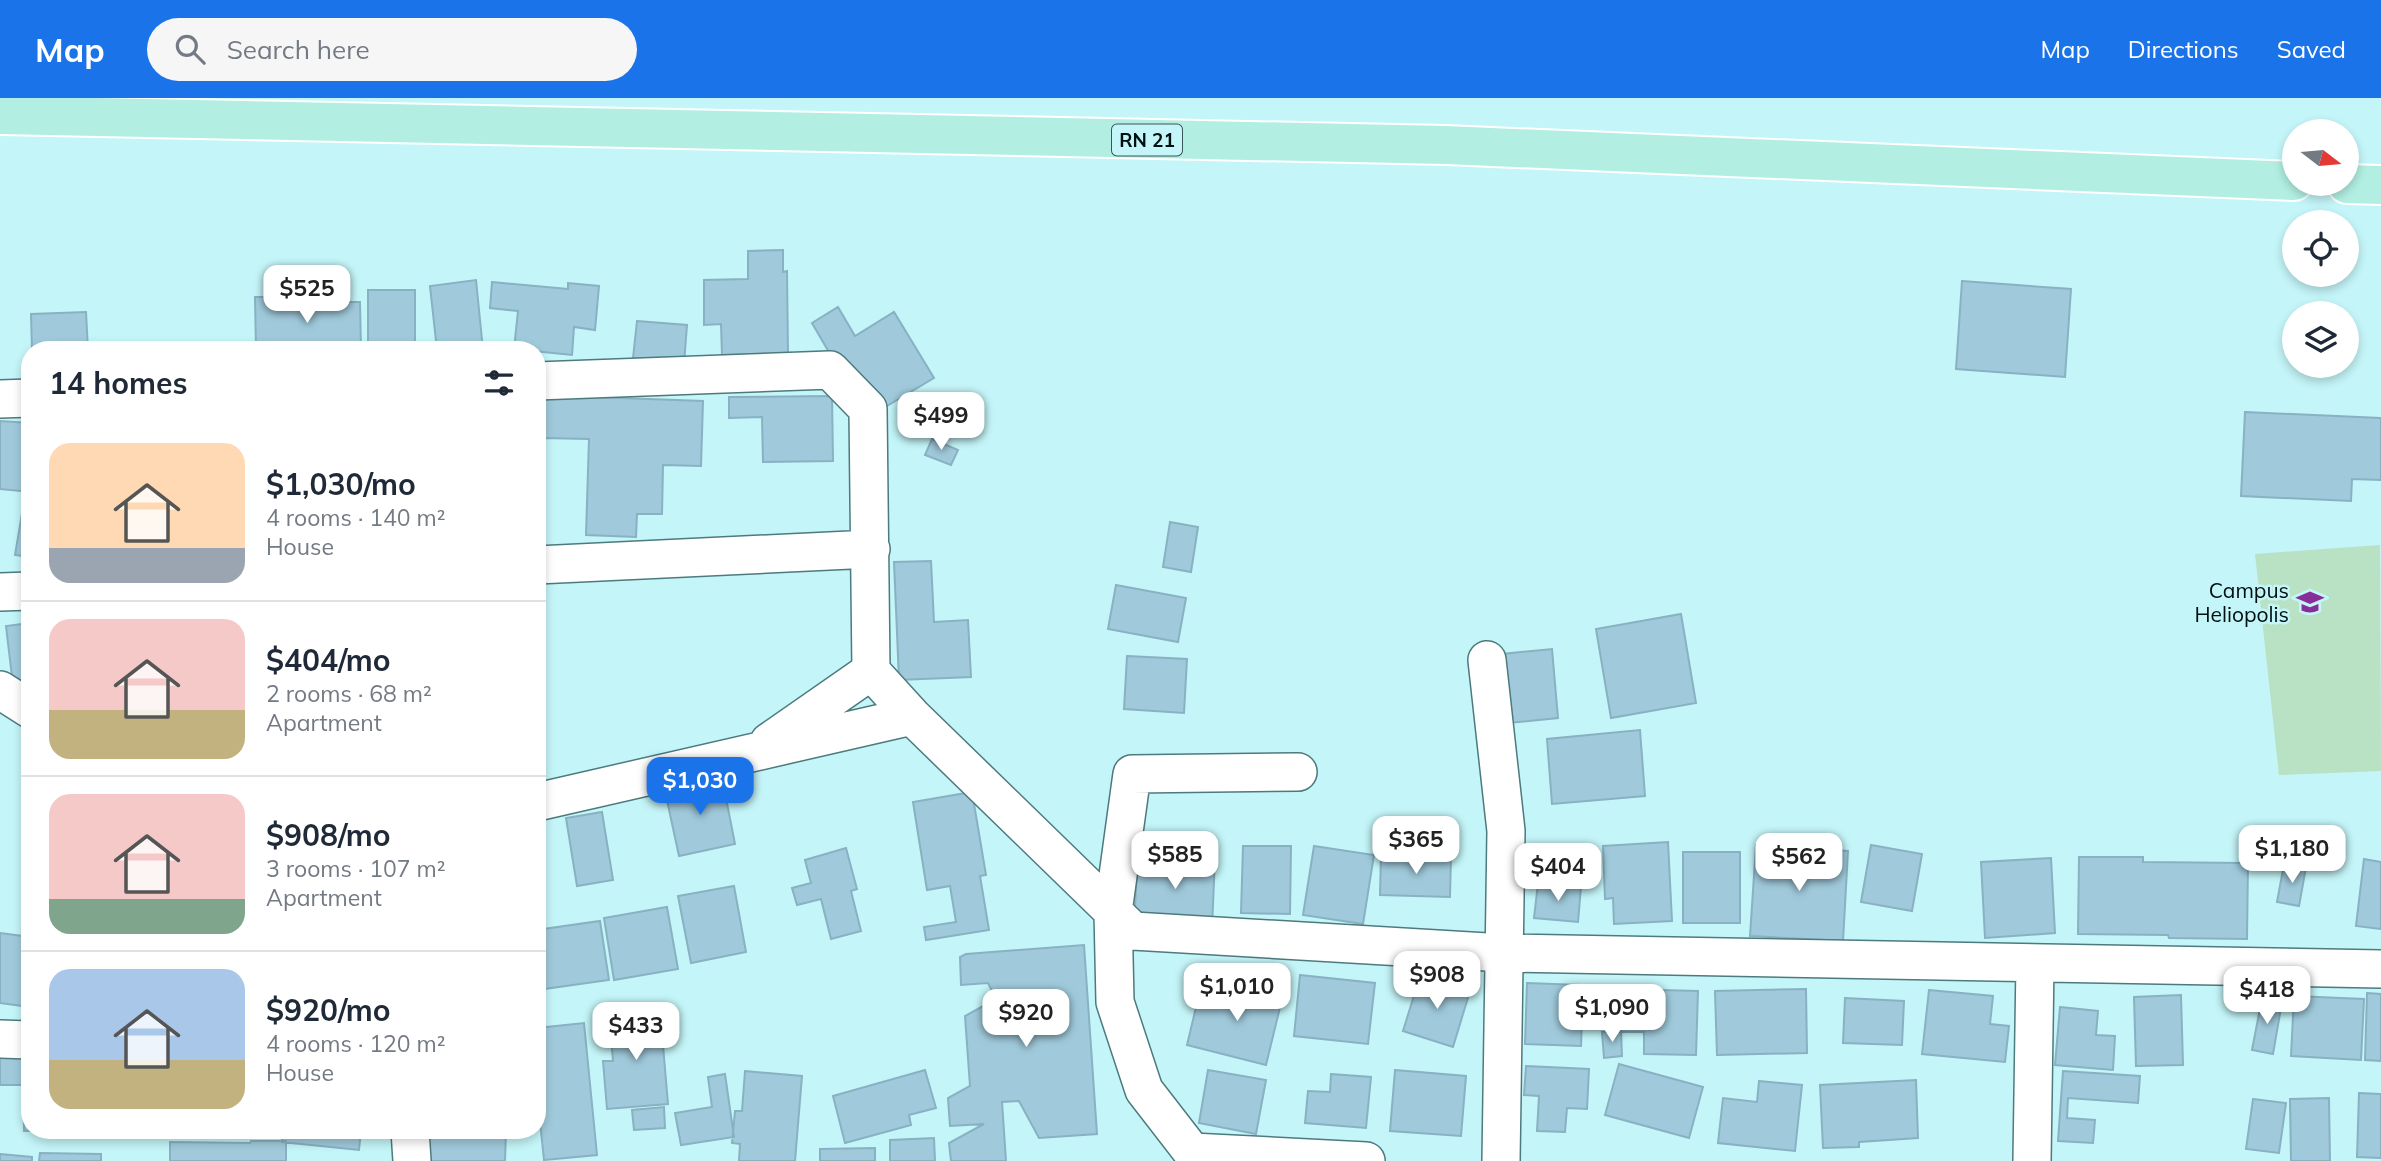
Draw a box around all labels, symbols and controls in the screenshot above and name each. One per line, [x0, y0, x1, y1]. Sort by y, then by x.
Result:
search box [147, 18, 637, 81]
text: Map [35, 29, 105, 70]
icon: search [171, 30, 209, 68]
text: Search here [227, 33, 370, 66]
text: Map [2040, 34, 2090, 64]
text: Directions [2128, 34, 2239, 64]
text: Saved [2277, 34, 2346, 64]
north arrow [2282, 119, 2359, 196]
map controls [2282, 119, 2359, 378]
road number: RN 21 [1112, 124, 1182, 156]
button: locate [2282, 210, 2359, 287]
pin: $525 [266, 266, 348, 325]
text: $525 [279, 273, 335, 302]
button: layers [2282, 301, 2359, 378]
text: 14 homes [49, 364, 188, 402]
icon: filters [480, 364, 518, 402]
pin: $499 [900, 392, 982, 452]
text: $499 [913, 400, 969, 429]
text: $1,030/mo [266, 465, 416, 503]
icon: home [105, 471, 189, 555]
text: 4 rooms · 140 m² [266, 503, 446, 532]
text: House [266, 532, 334, 561]
place label: Campus Heliopolis [2195, 577, 2289, 627]
school or university icon: Campus Heliopolis [2295, 587, 2325, 617]
text: $404/mo [266, 641, 390, 679]
icon: home [105, 647, 189, 731]
text: 2 rooms · 68 m² [266, 679, 432, 708]
text: Apartment [266, 708, 382, 737]
pin: $1,030 [643, 758, 757, 817]
text: $1,030 [663, 765, 737, 794]
text: $908/mo [266, 816, 390, 854]
pin: $365 [1375, 816, 1457, 876]
icon: home [105, 822, 189, 906]
text: $365 [1388, 824, 1444, 853]
pin: $1,180 [2235, 826, 2349, 885]
pin: $585 [1134, 832, 1216, 891]
text: $1,180 [2255, 833, 2329, 862]
pin: $562 [1758, 834, 1840, 893]
text: $585 [1147, 839, 1203, 868]
text: $562 [1771, 841, 1827, 870]
pin: $404 [1517, 844, 1599, 903]
text: $404 [1530, 851, 1586, 880]
text: 3 rooms · 107 m² [266, 854, 446, 883]
text: Apartment [266, 883, 382, 912]
pin: $908 [1396, 951, 1478, 1011]
text: $908 [1409, 959, 1465, 988]
pin: $1,010 [1180, 964, 1294, 1023]
pin: $418 [2226, 967, 2308, 1026]
text: $1,010 [1200, 971, 1274, 1000]
text: $418 [2239, 974, 2295, 1003]
pin: $1,090 [1555, 984, 1669, 1044]
pin: $920 [985, 990, 1067, 1049]
text: $920/mo [266, 991, 390, 1029]
text: $1,090 [1575, 992, 1649, 1021]
icon: home [105, 997, 189, 1081]
text: $920 [998, 997, 1054, 1026]
pin: $433 [595, 1002, 677, 1062]
text: $433 [608, 1010, 664, 1039]
text: 4 rooms · 120 m² [266, 1029, 446, 1058]
text: House [266, 1058, 334, 1087]

